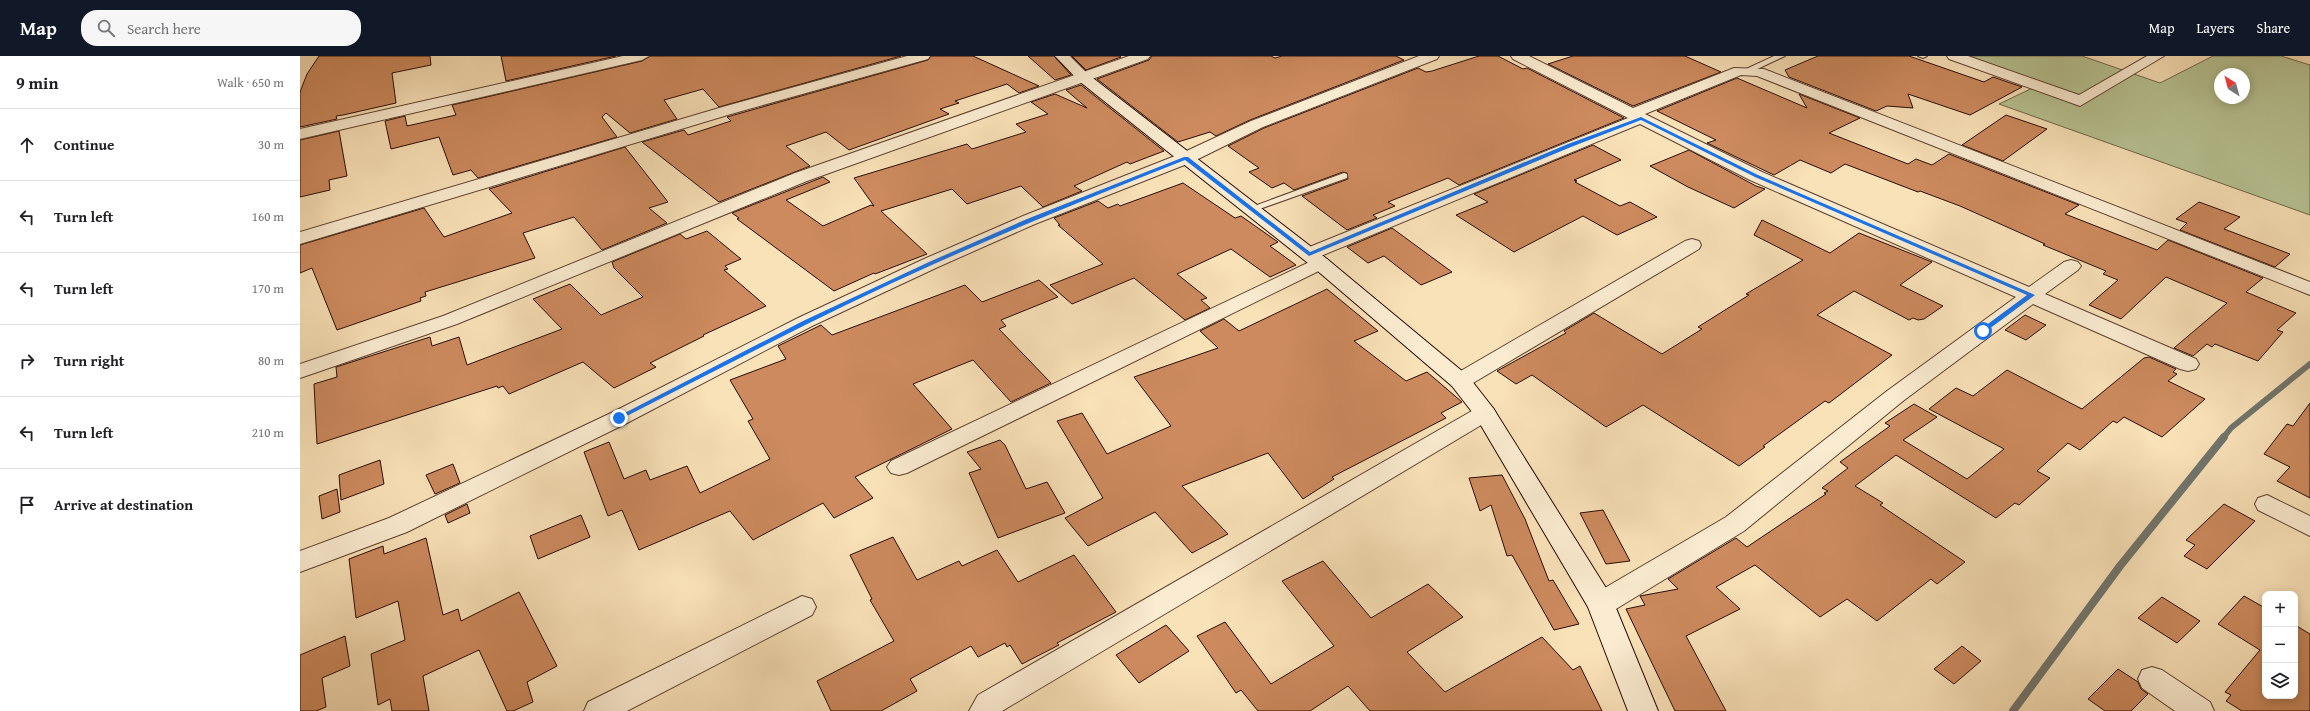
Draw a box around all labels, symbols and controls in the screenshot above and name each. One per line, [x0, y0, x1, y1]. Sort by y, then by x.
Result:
search box [81, 10, 361, 46]
text: Map [20, 14, 57, 42]
icon: search [95, 17, 117, 39]
text: Search here [127, 18, 201, 39]
text: Map [2149, 18, 2175, 38]
text: Layers [2197, 18, 2235, 38]
text: Share [2257, 18, 2290, 38]
north arrow [2214, 68, 2250, 104]
text: 9 min [16, 70, 58, 95]
text: Walk · 650 m [217, 73, 284, 92]
icon: ahead [16, 134, 38, 156]
text: Continue [54, 134, 115, 155]
text: 30 m [258, 135, 284, 154]
icon: left [16, 206, 38, 228]
text: Turn left [54, 206, 113, 227]
text: 160 m [252, 207, 284, 226]
icon: left [16, 278, 38, 300]
text: Turn left [54, 278, 113, 299]
text: 170 m [252, 279, 284, 298]
route start [1974, 322, 1992, 340]
icon: right [16, 350, 38, 372]
text: Turn right [54, 350, 125, 371]
text: 80 m [258, 351, 284, 370]
route end [610, 409, 628, 427]
icon: left [16, 422, 38, 444]
text: Turn left [54, 422, 113, 443]
text: 210 m [252, 423, 284, 442]
icon: arrive [16, 494, 38, 516]
text: Arrive at destination [54, 494, 193, 515]
map controls [2262, 591, 2298, 699]
button: + [2262, 591, 2298, 627]
button: − [2262, 627, 2298, 663]
button: layers [2262, 663, 2298, 699]

